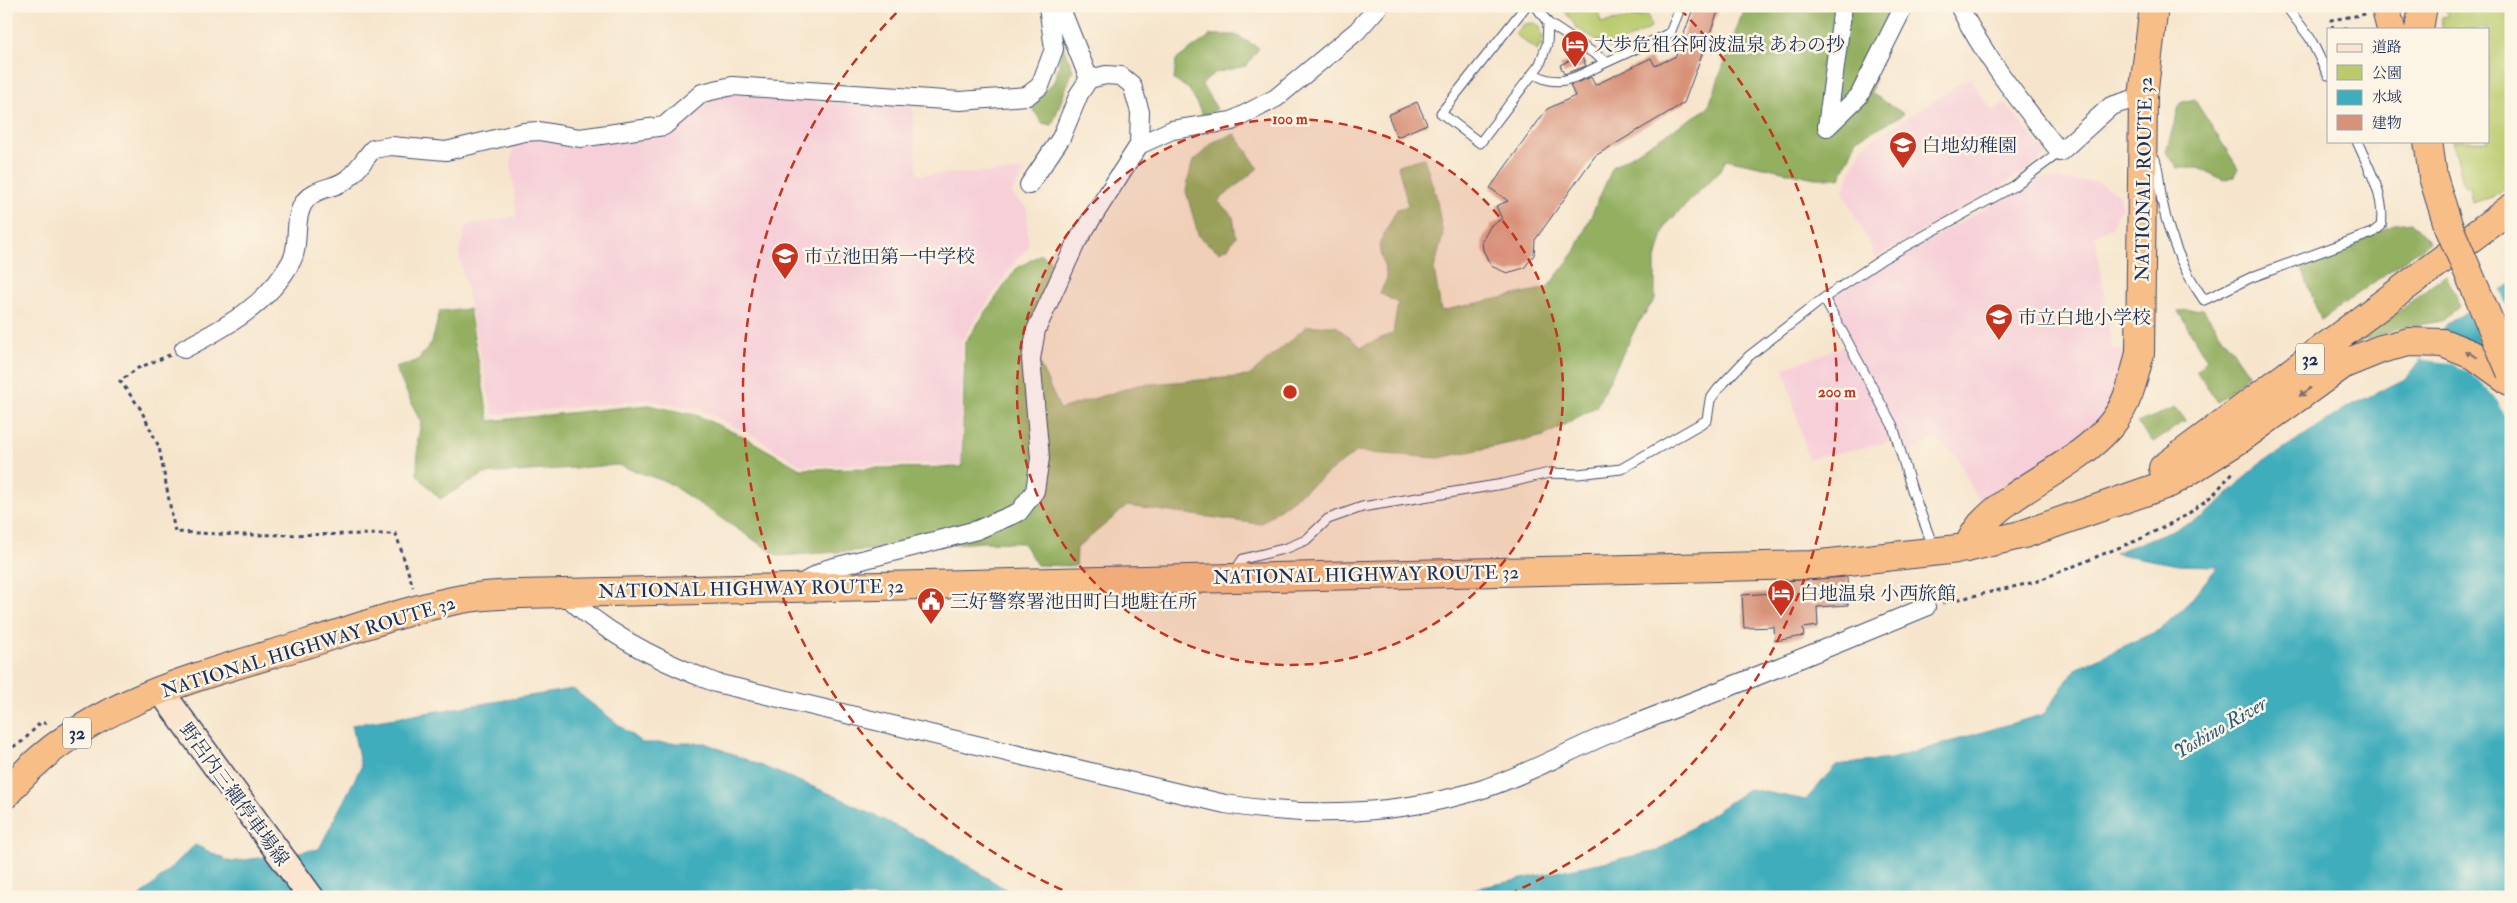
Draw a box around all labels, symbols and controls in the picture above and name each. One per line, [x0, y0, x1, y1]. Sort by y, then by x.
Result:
legend [2327, 28, 2490, 142]
hotel icon: 大歩危祖谷阿波温泉 あわの抄 [1560, 29, 1590, 68]
place label: 大歩危祖谷阿波温泉 あわの抄 [1594, 33, 1845, 57]
text: 道路 [2372, 38, 2402, 57]
text: 公園 [2372, 64, 2402, 83]
street label: NATIONAL ROUTE 32 [2130, 77, 2158, 282]
text: 水域 [2372, 88, 2402, 107]
text: 100 m [1272, 110, 1308, 129]
text: 建物 [2372, 114, 2402, 133]
school or university icon: 白地幼稚園 [1888, 130, 1918, 169]
place label: 白地幼稚園 [1922, 134, 2017, 158]
school or university icon: 市立池田第一中学校 [770, 241, 800, 280]
place label: 市立池田第一中学校 [804, 245, 975, 269]
school or university icon: 市立白地小学校 [1984, 302, 2014, 341]
place label: 市立白地小学校 [2018, 306, 2151, 330]
road number: 32 [2296, 344, 2324, 374]
one-way arrow [2464, 350, 2477, 359]
centre of rings [1281, 383, 1299, 401]
text: 200 m [1818, 383, 1856, 402]
one-way arrow [2298, 387, 2312, 397]
street label: NATIONAL HIGHWAY ROUTE 32 [1213, 560, 1519, 590]
street label: NATIONAL HIGHWAY ROUTE 32 [598, 574, 904, 604]
hotel icon: 白地温泉 小西旅館 [1766, 578, 1796, 617]
place label: 白地温泉 小西旅館 [1800, 582, 1956, 606]
public building icon: 三好警察署池田町白地駐在所 [916, 586, 946, 625]
place label: 三好警察署池田町白地駐在所 [950, 590, 1197, 614]
street label: NATIONAL HIGHWAY ROUTE 32 [158, 591, 458, 703]
water label: Yoshino River [2169, 690, 2273, 764]
road number: 32 [63, 718, 91, 748]
street label: 野呂内三縄停車場線 [174, 718, 294, 871]

